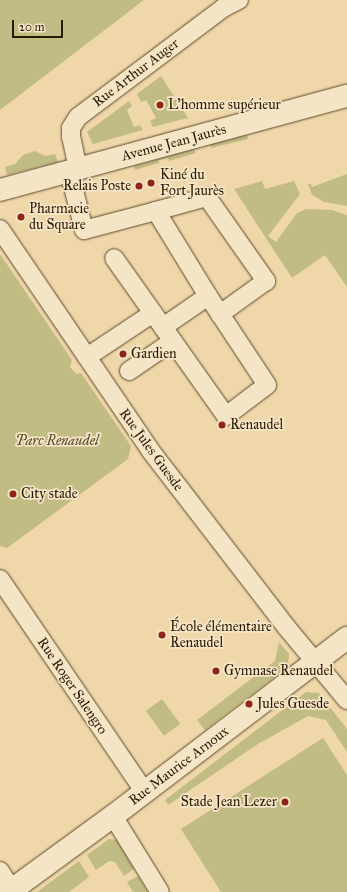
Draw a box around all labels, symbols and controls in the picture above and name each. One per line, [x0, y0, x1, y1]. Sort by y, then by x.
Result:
scale bar [14, 12, 65, 38]
text: 20 m [19, 20, 45, 34]
street label: Rue Arthur Auger [90, 35, 182, 111]
place label: L'homme supérieur [168, 97, 281, 113]
marker: L'homme supérieur [155, 100, 165, 110]
street label: Avenue Jean Jaurès [120, 121, 228, 165]
place label: Kiné du Fort Jaurès [160, 167, 224, 200]
marker: Kiné du Fort Jaurès [145, 177, 157, 189]
place label: Relais Poste [63, 178, 131, 194]
marker: Relais Poste [134, 181, 144, 191]
place label: Pharmacie du Square [29, 201, 89, 234]
marker: Pharmacie du Square [16, 212, 26, 222]
place label: Gardien [131, 346, 177, 362]
marker: Gardien [118, 349, 128, 359]
street label: Rue Jules Guesde [115, 405, 187, 495]
place label: Renaudel [230, 417, 283, 433]
marker: Renaudel [217, 420, 227, 430]
park label: Parc Renaudel [15, 433, 99, 449]
place label: City stade [21, 486, 78, 502]
marker: City stade [8, 489, 18, 499]
place label: École élémentaire Renaudel [170, 619, 272, 652]
marker: École élémentaire Renaudel [157, 630, 167, 640]
street label: Rue Roger Salengro [33, 634, 111, 738]
place label: Gymnase Renaudel [224, 663, 333, 679]
marker: Gymnase Renaudel [211, 666, 221, 676]
place label: Jules Guesde [257, 696, 329, 712]
marker: Jules Guesde [244, 699, 254, 709]
street label: Rue Maurice Arnoux [126, 723, 232, 809]
place label: Stade Jean Lezer [181, 794, 277, 810]
marker: Stade Jean Lezer [280, 797, 290, 807]

